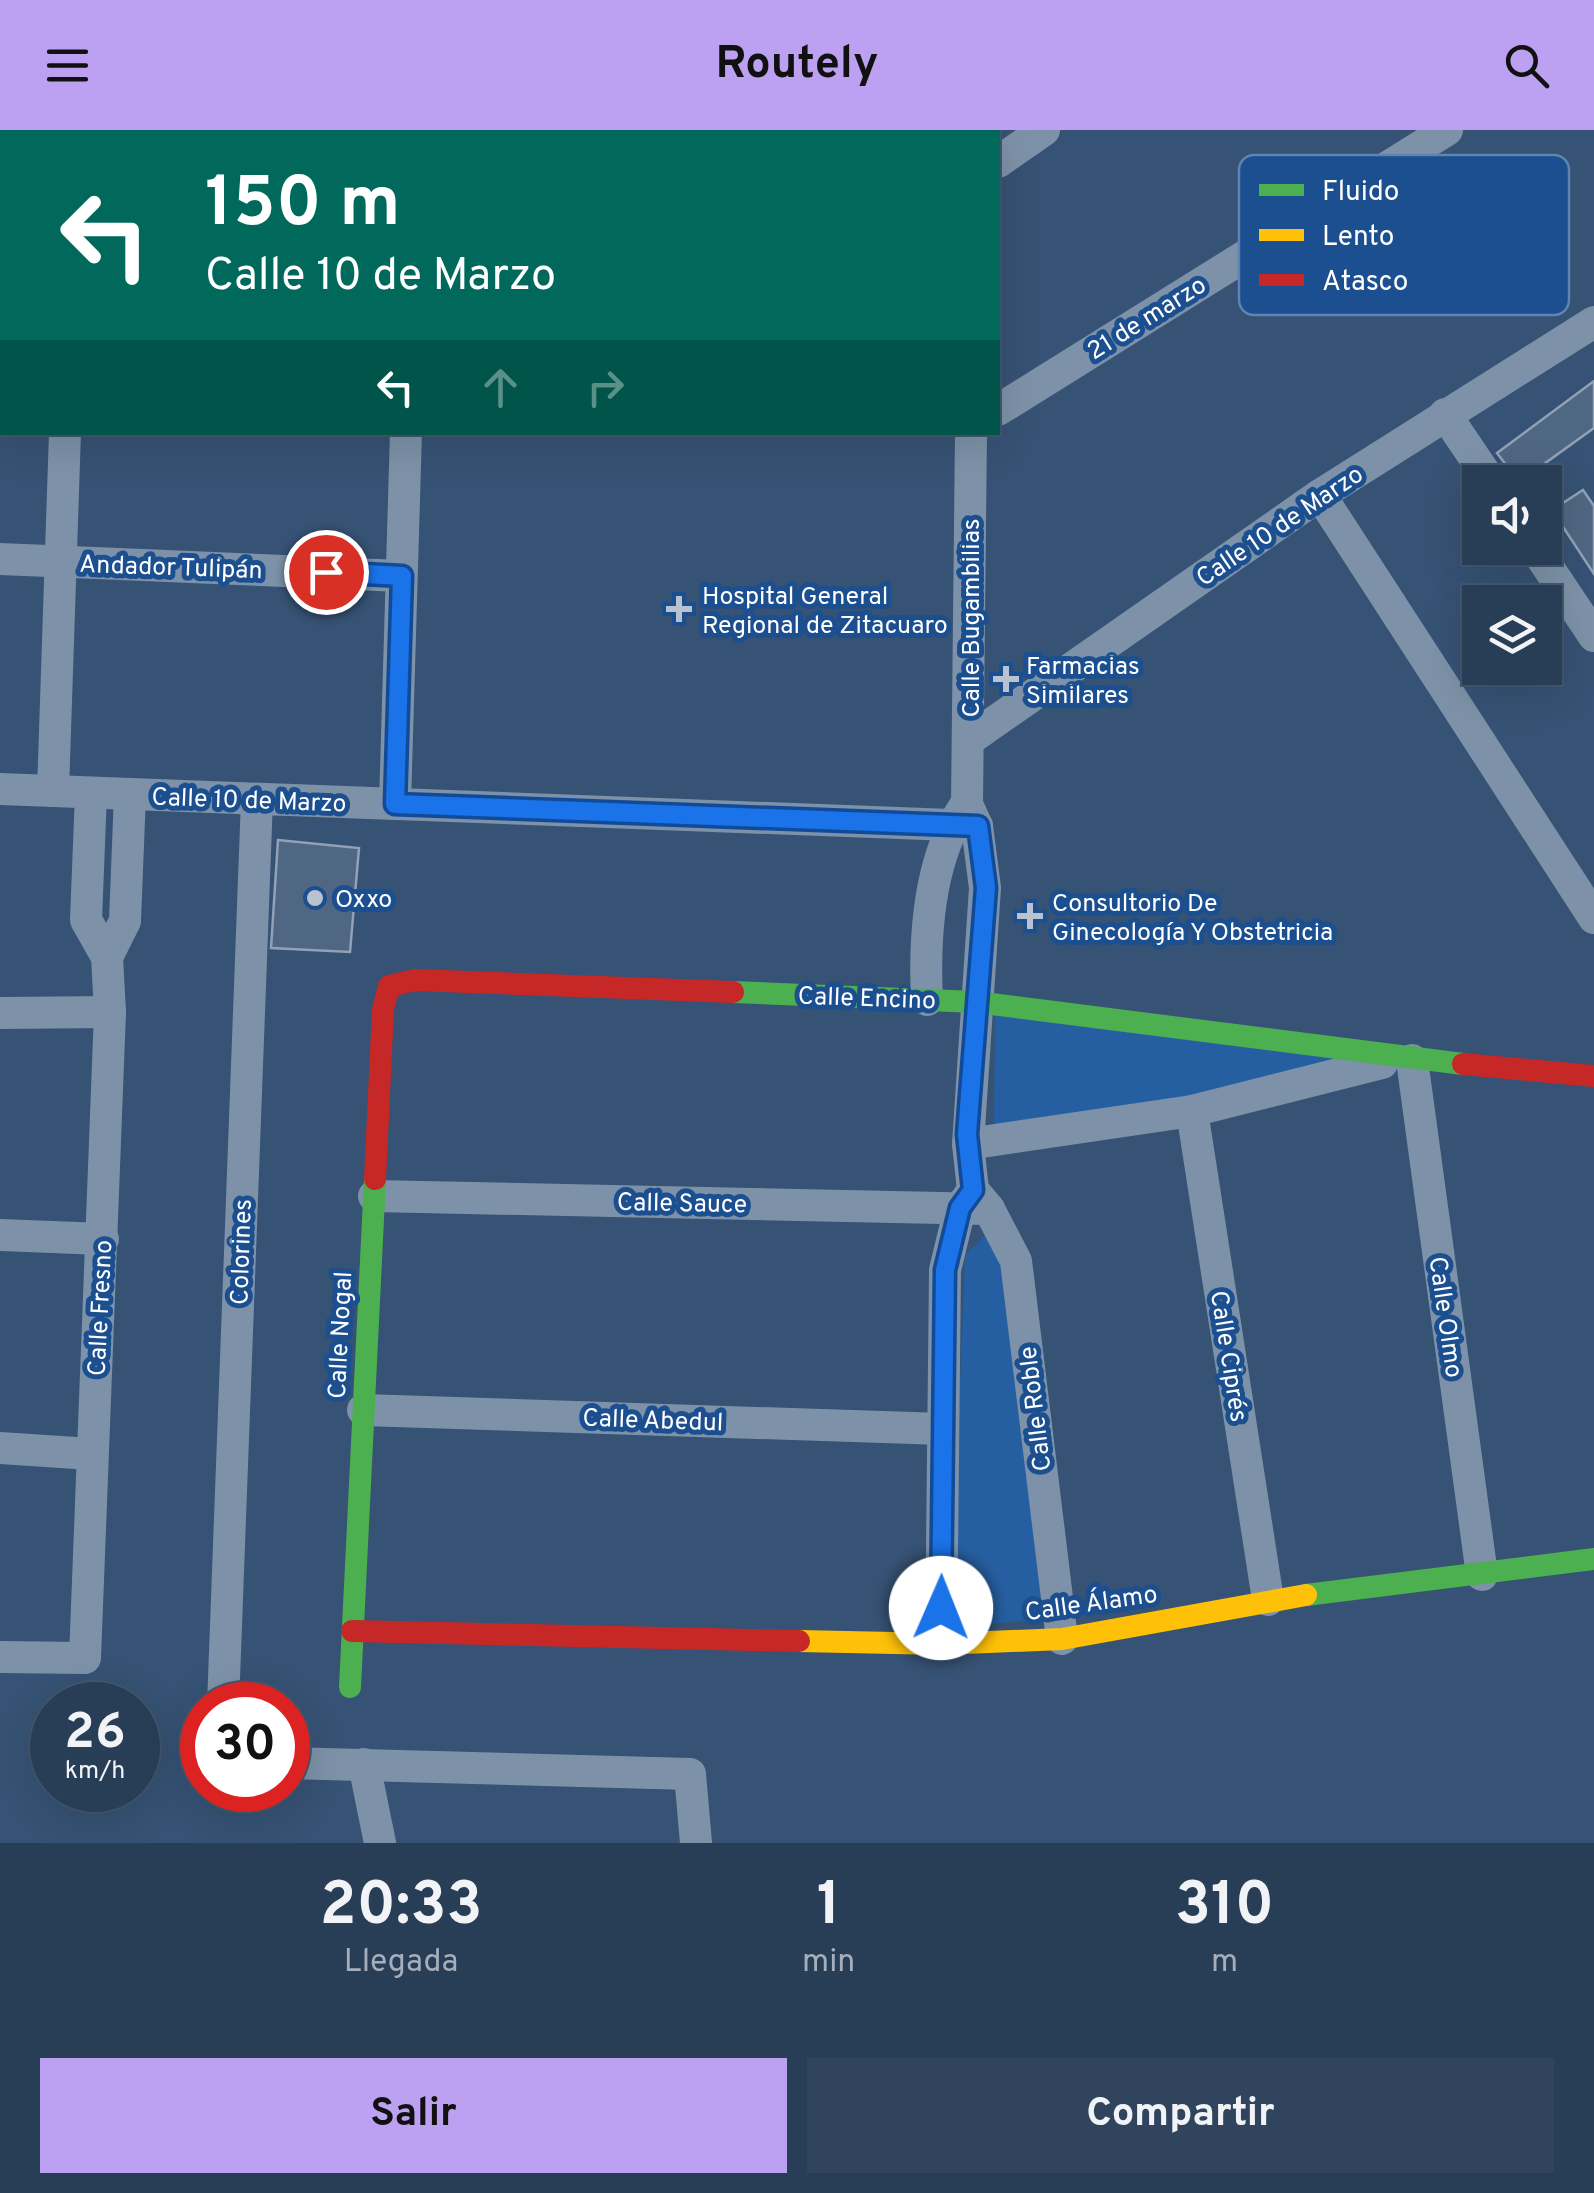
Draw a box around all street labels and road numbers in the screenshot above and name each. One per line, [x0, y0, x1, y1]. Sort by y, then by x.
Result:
street label: 21 de marzo [1082, 270, 1213, 369]
street label: Calle 10 de Marzo [1191, 460, 1370, 595]
street label: Calle Bugambilias [957, 518, 989, 718]
street label: Andador Tulipán [79, 550, 263, 588]
street label: Calle 10 de Marzo [151, 783, 347, 821]
street label: Calle Encino [797, 982, 937, 1018]
street label: Calle Sauce [617, 1188, 747, 1222]
street label: Colorines [225, 1199, 261, 1306]
street label: Calle Fresno [82, 1239, 122, 1377]
street label: Calle Olmo [1420, 1255, 1468, 1380]
street label: Calle Nogal [323, 1271, 361, 1400]
street label: Calle Ciprés [1201, 1289, 1253, 1424]
street label: Calle Roble [1013, 1344, 1061, 1473]
street label: Calle Abedul [582, 1404, 724, 1440]
street label: Calle Álamo [1023, 1579, 1160, 1630]

